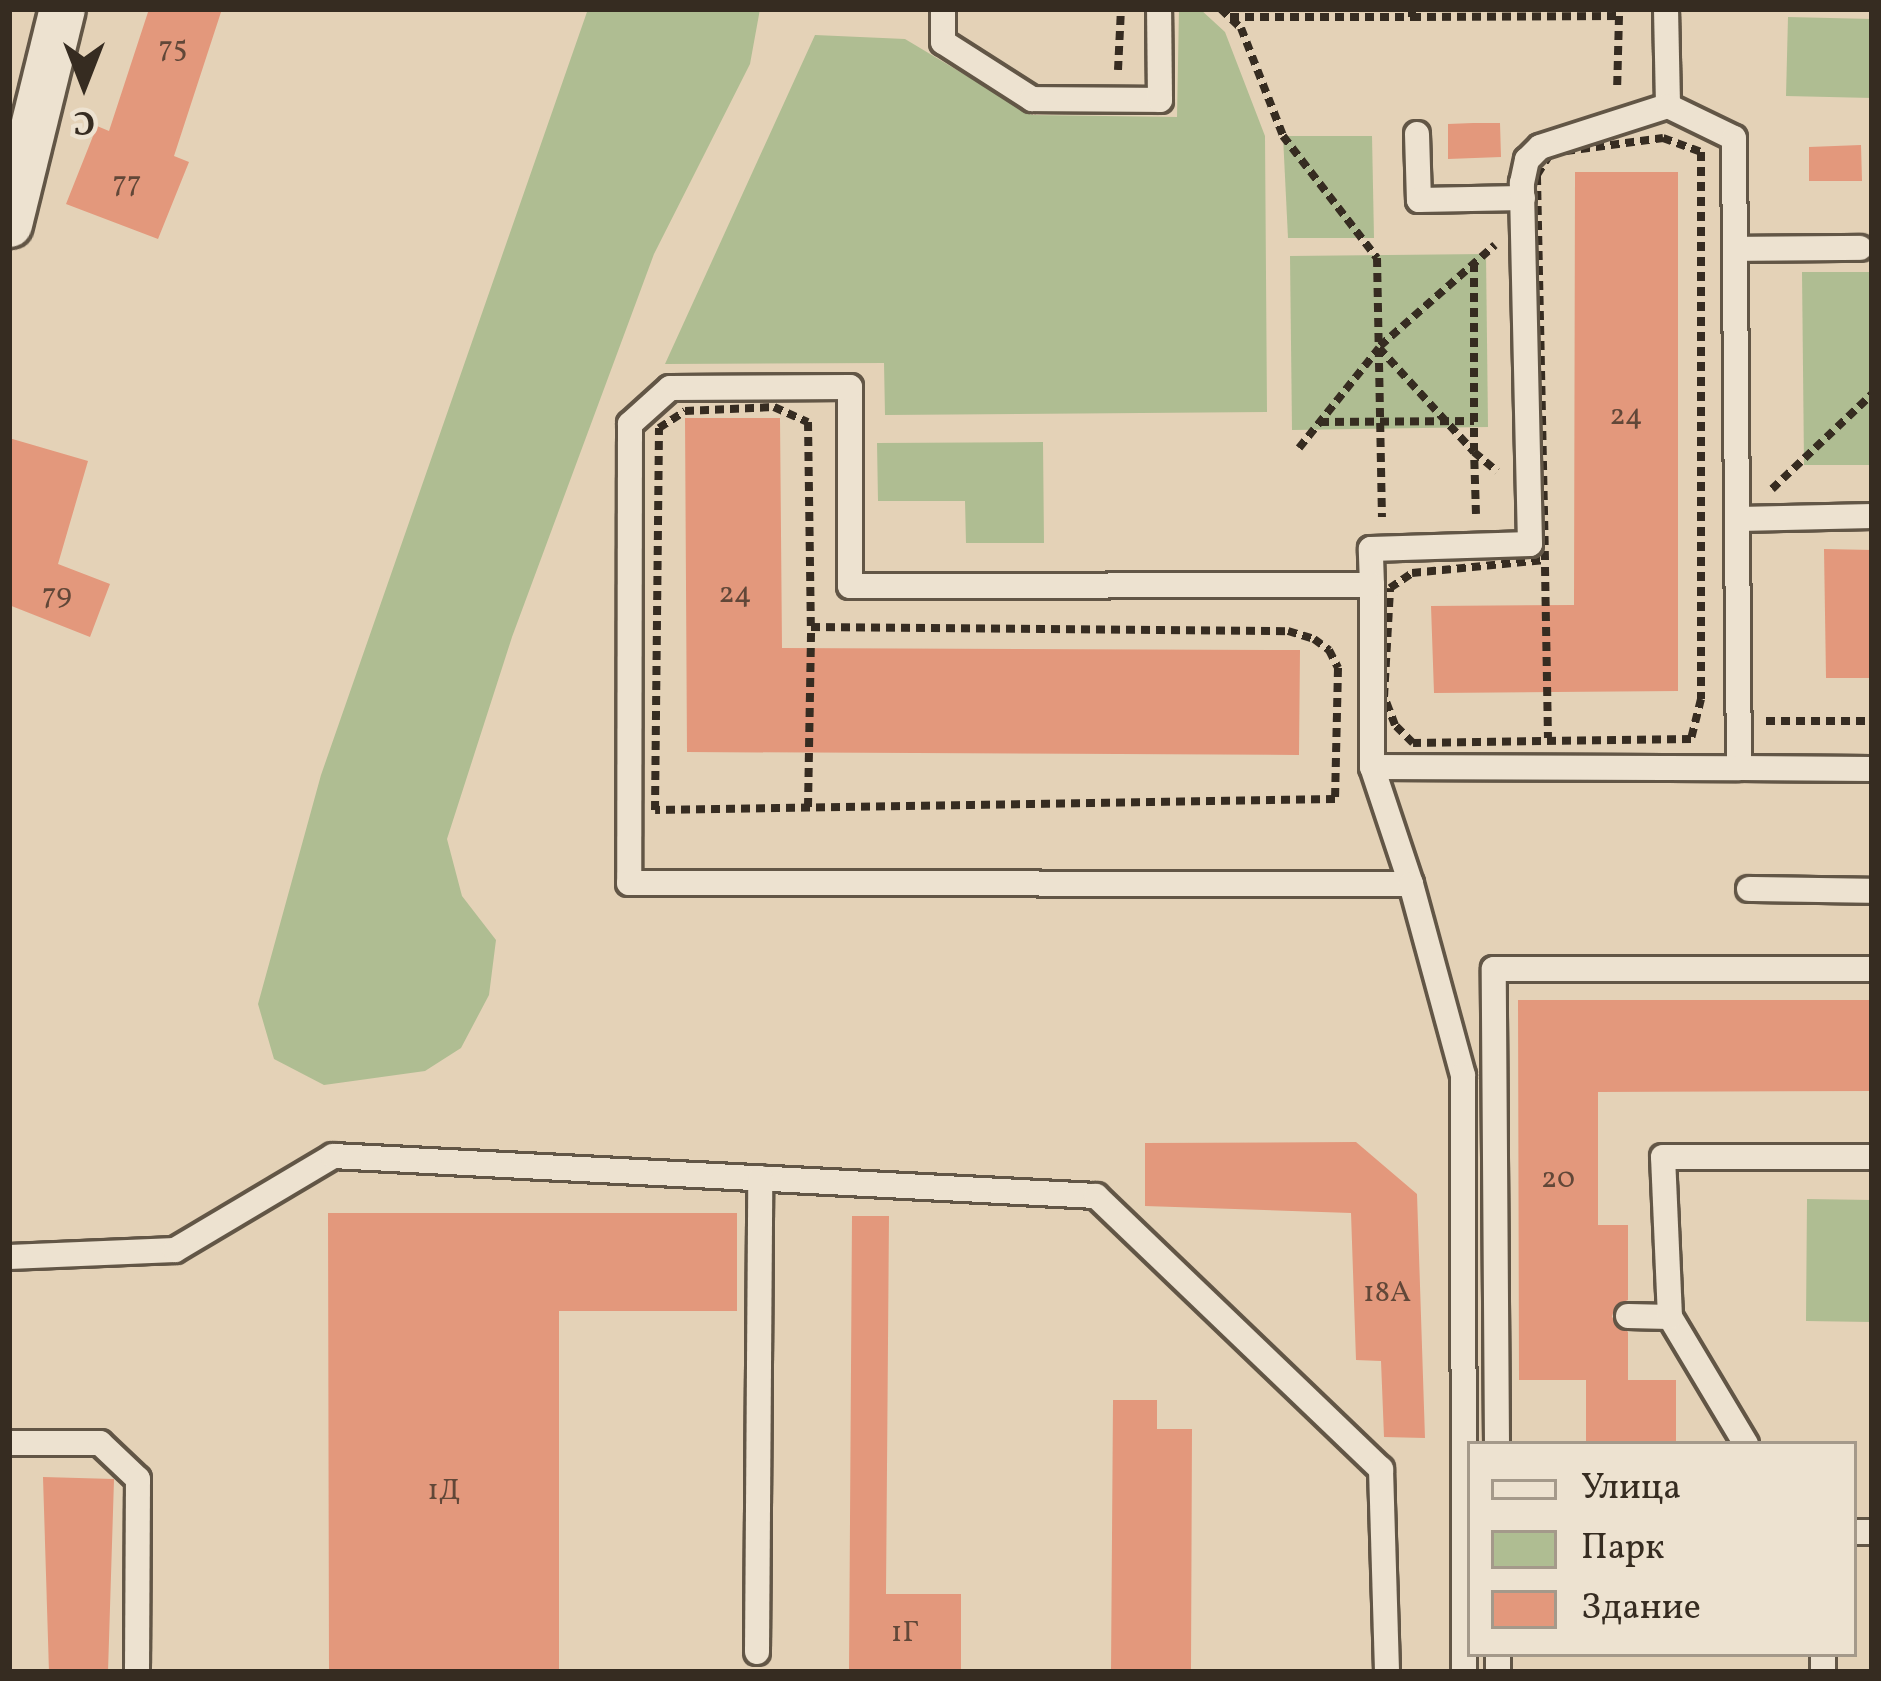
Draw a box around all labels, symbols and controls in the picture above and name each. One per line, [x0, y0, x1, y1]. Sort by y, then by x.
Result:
north arrow [24, 24, 144, 144]
house number: 75 [159, 30, 187, 66]
text: С [73, 97, 95, 143]
house number: 77 [112, 165, 142, 201]
house number: 24 [1609, 398, 1643, 434]
house number: 24 [718, 576, 752, 612]
house number: 79 [42, 577, 72, 613]
house number: 20 [1541, 1161, 1575, 1197]
house number: 18А [1363, 1275, 1411, 1311]
legend [1467, 1441, 1857, 1657]
text: Улица [1581, 1464, 1681, 1514]
house number: 1Д [427, 1473, 461, 1509]
text: Парк [1581, 1524, 1664, 1574]
text: Здание [1581, 1584, 1701, 1634]
house number: 1Г [891, 1615, 919, 1651]

